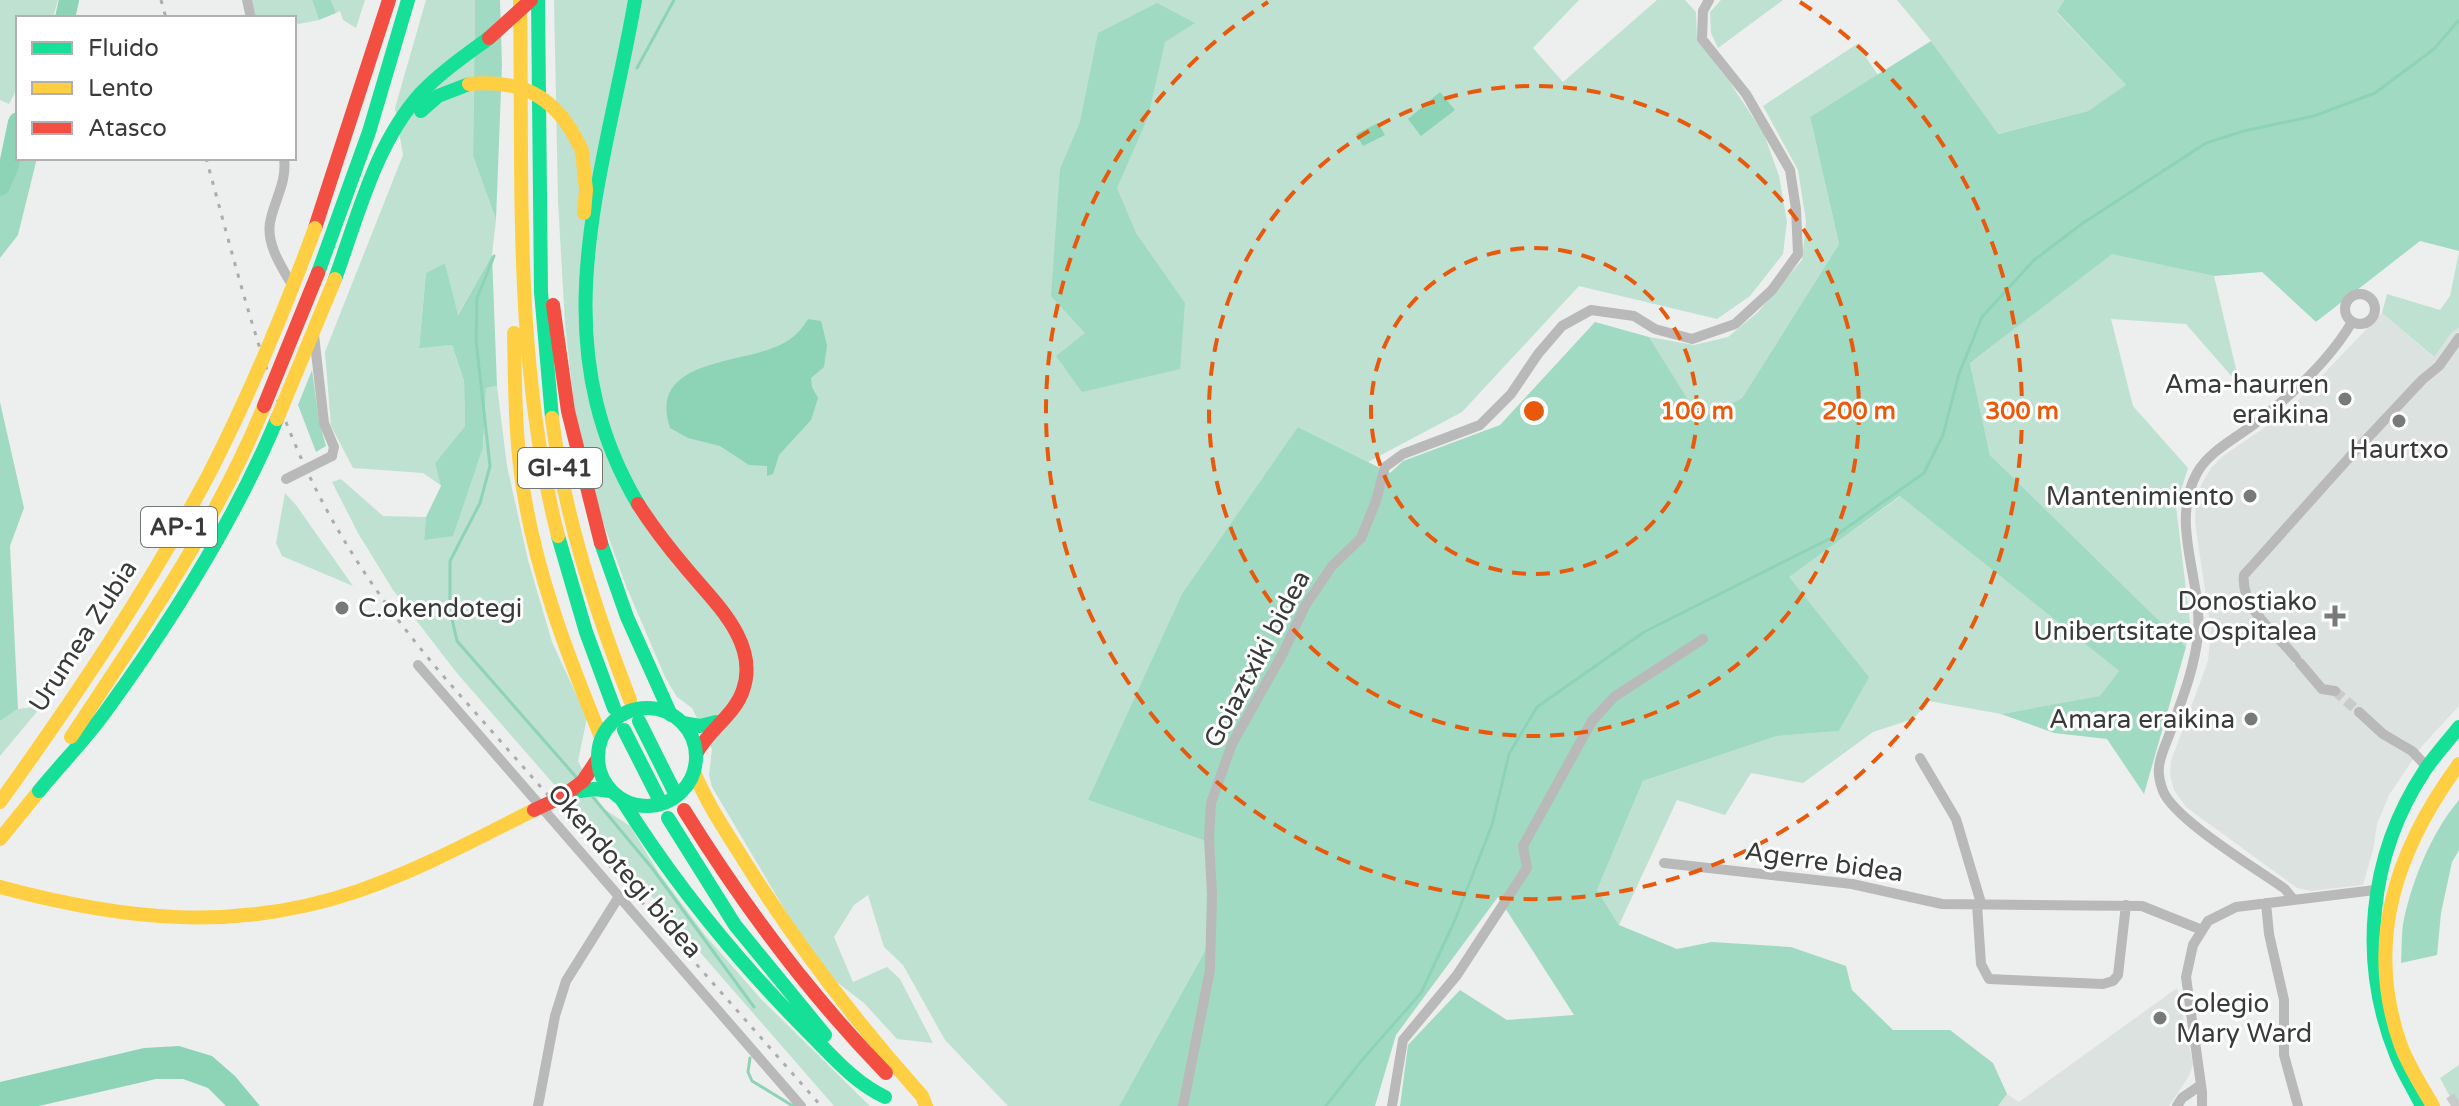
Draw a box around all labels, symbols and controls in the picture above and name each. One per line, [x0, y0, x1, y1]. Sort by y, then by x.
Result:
legend [16, 16, 296, 160]
text: Fluido [88, 34, 159, 63]
text: Lento [88, 74, 153, 103]
text: Atasco [88, 114, 167, 143]
place label: Ama-haurren eraikina [2164, 369, 2329, 430]
marker: Ama-haurren eraikina [2336, 390, 2354, 408]
centre of rings [1520, 397, 1548, 425]
text: 100 m [1660, 397, 1734, 426]
text: 200 m [1822, 397, 1896, 426]
text: 300 m [1985, 397, 2059, 426]
marker: Haurtxo [2390, 412, 2408, 430]
place label: Haurtxo [2349, 434, 2449, 465]
road number: GI-41 [518, 448, 602, 488]
place label: Mantenimiento [2046, 481, 2234, 512]
marker: Mantenimiento [2241, 487, 2259, 505]
road number: AP-1 [141, 507, 217, 547]
street label: Urumea Zubia [22, 554, 144, 718]
street label: Goiaztxiki bidea [1197, 565, 1317, 753]
place label: Donostiako Unibertsitate Ospitalea [2033, 586, 2317, 647]
place label: C.okendotegi [358, 593, 522, 624]
marker: C.okendotegi [333, 599, 351, 617]
marker: Donostiako Unibertsitate Ospitalea [2324, 605, 2346, 627]
place label: Amara eraikina [2049, 704, 2235, 735]
marker: Amara eraikina [2242, 710, 2260, 728]
street label: Okendotegi bidea [541, 778, 709, 964]
street label: Agerre bidea [1743, 836, 1905, 888]
place label: Colegio Mary Ward [2176, 988, 2312, 1049]
marker: Colegio Mary Ward [2151, 1009, 2169, 1027]

